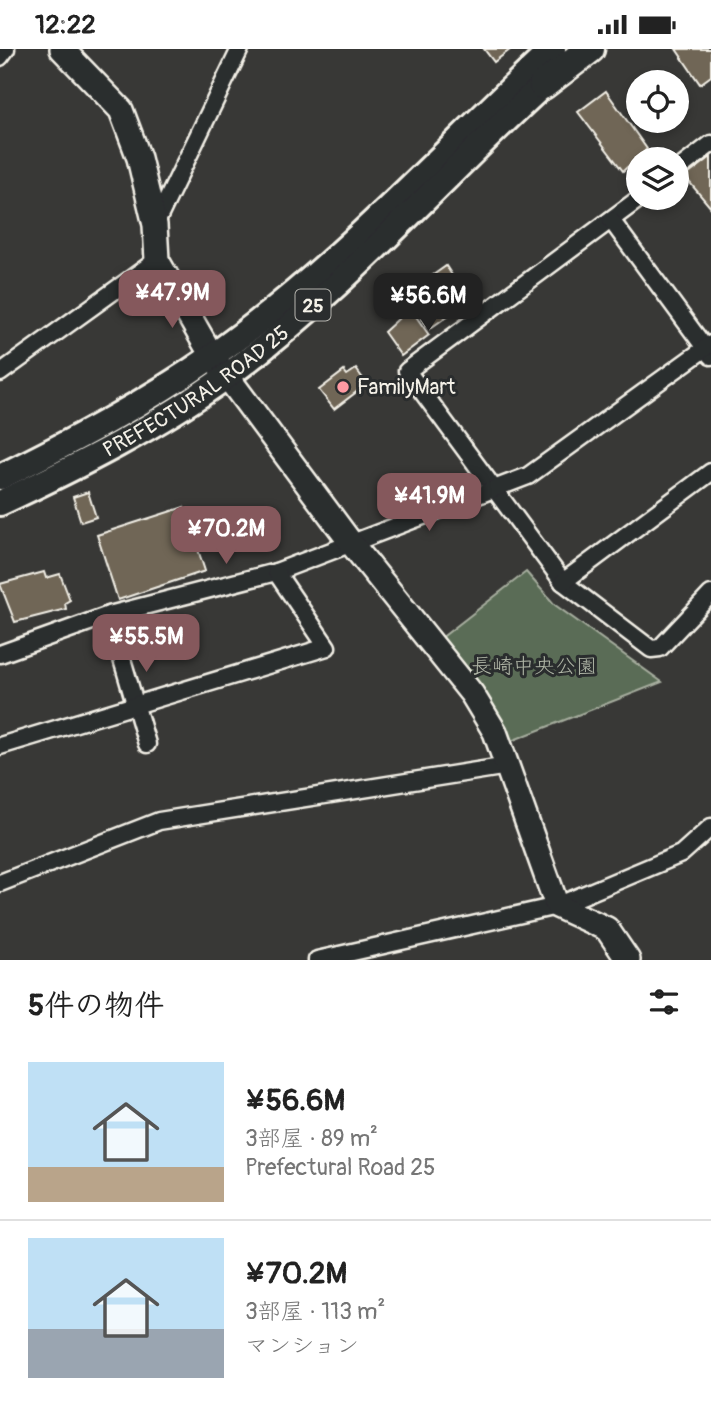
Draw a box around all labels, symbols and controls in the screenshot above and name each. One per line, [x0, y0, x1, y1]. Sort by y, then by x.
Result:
text: 12:22 [35, 9, 96, 41]
map controls [626, 70, 689, 210]
button: locate [626, 70, 689, 133]
button: layers [626, 147, 689, 210]
pin: ¥47.9M [115, 271, 229, 330]
pin: ¥56.6M [371, 273, 485, 333]
text: ¥47.9M [135, 278, 209, 307]
text: ¥56.6M [390, 281, 466, 310]
road number: 25 [296, 289, 330, 321]
street label: PREFECTURAL ROAD 25 [98, 319, 295, 464]
place label: FamilyMart [357, 374, 456, 401]
marker: FamilyMart [335, 379, 351, 395]
pin: ¥41.9M [372, 473, 486, 533]
text: ¥41.9M [393, 481, 465, 510]
pin: ¥70.2M [169, 507, 283, 566]
text: ¥70.2M [187, 514, 265, 543]
pin: ¥55.5M [89, 615, 203, 674]
text: ¥55.5M [109, 622, 183, 651]
park label: 長崎中央公園 [471, 653, 597, 680]
icon: filters [645, 983, 683, 1021]
text: 5件の物件 [28, 987, 164, 1024]
text: ¥56.6M [245, 1082, 345, 1119]
icon: home [84, 1090, 168, 1174]
text: 3部屋 · 89 m² [245, 1124, 378, 1153]
text: Prefectural Road 25 [245, 1153, 435, 1182]
text: ¥70.2M [245, 1255, 347, 1292]
icon: home [84, 1266, 168, 1350]
text: 3部屋 · 113 m² [245, 1297, 385, 1326]
text: マンション [245, 1331, 359, 1360]

